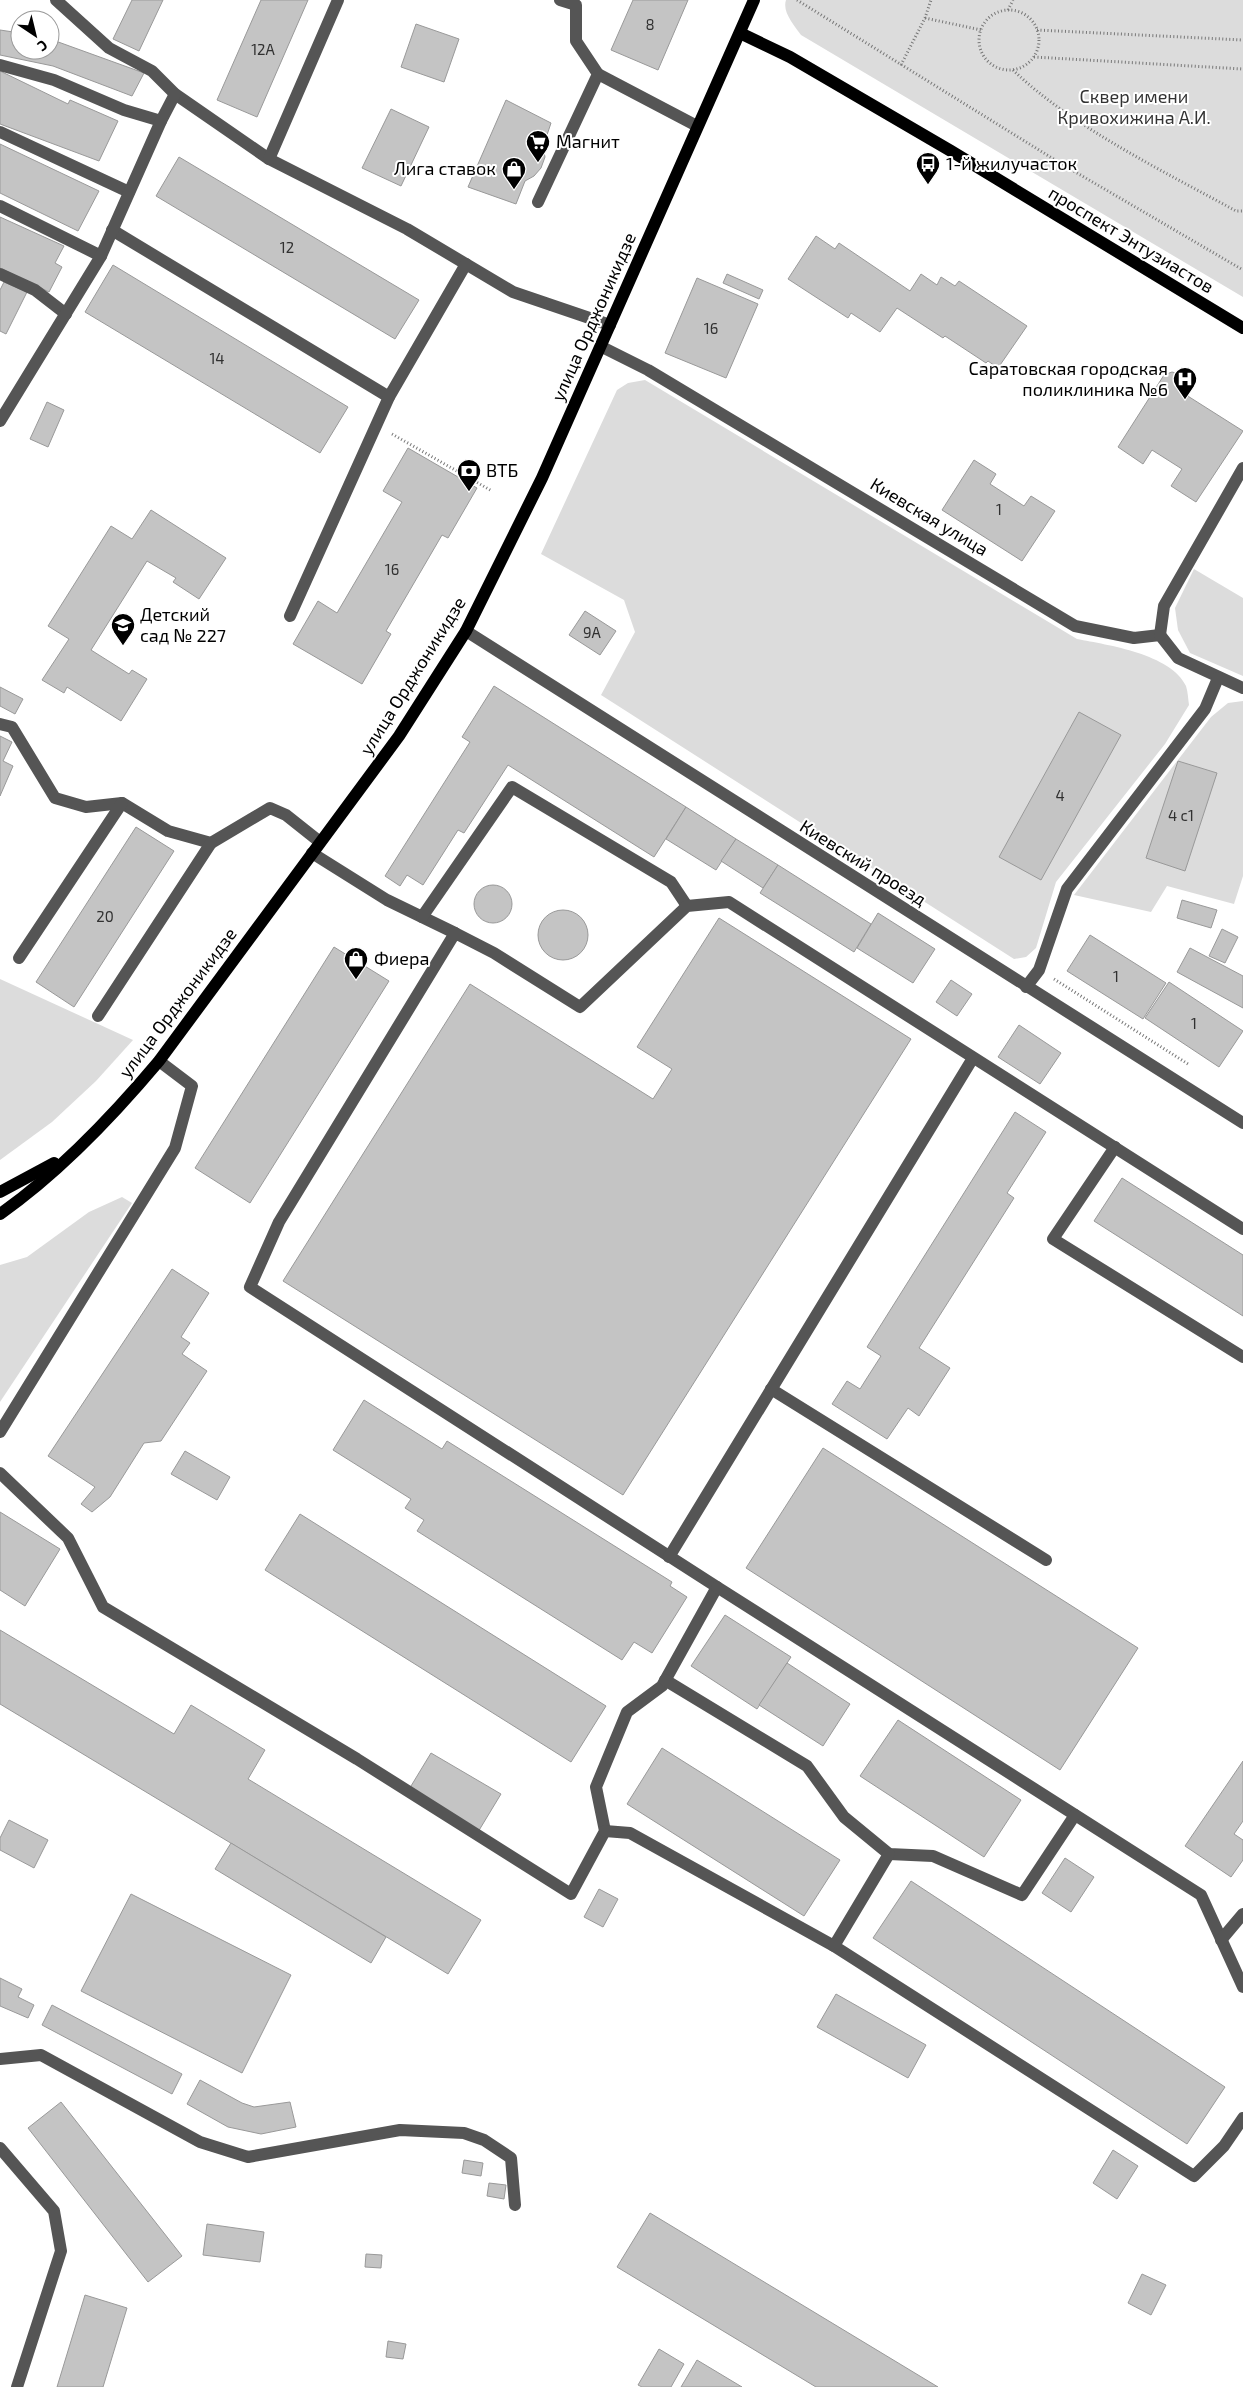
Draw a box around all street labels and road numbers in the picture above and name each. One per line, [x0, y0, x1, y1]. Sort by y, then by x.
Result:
street label: проспект Энтузиастов [1045, 181, 1218, 297]
street label: улица Орджоникидзе [546, 229, 640, 404]
street label: Киевская улица [867, 472, 992, 560]
street label: улица Орджоникидзе [355, 592, 470, 759]
street label: Киевский проезд [796, 814, 931, 910]
street label: улица Орджоникидзе [114, 923, 241, 1082]

